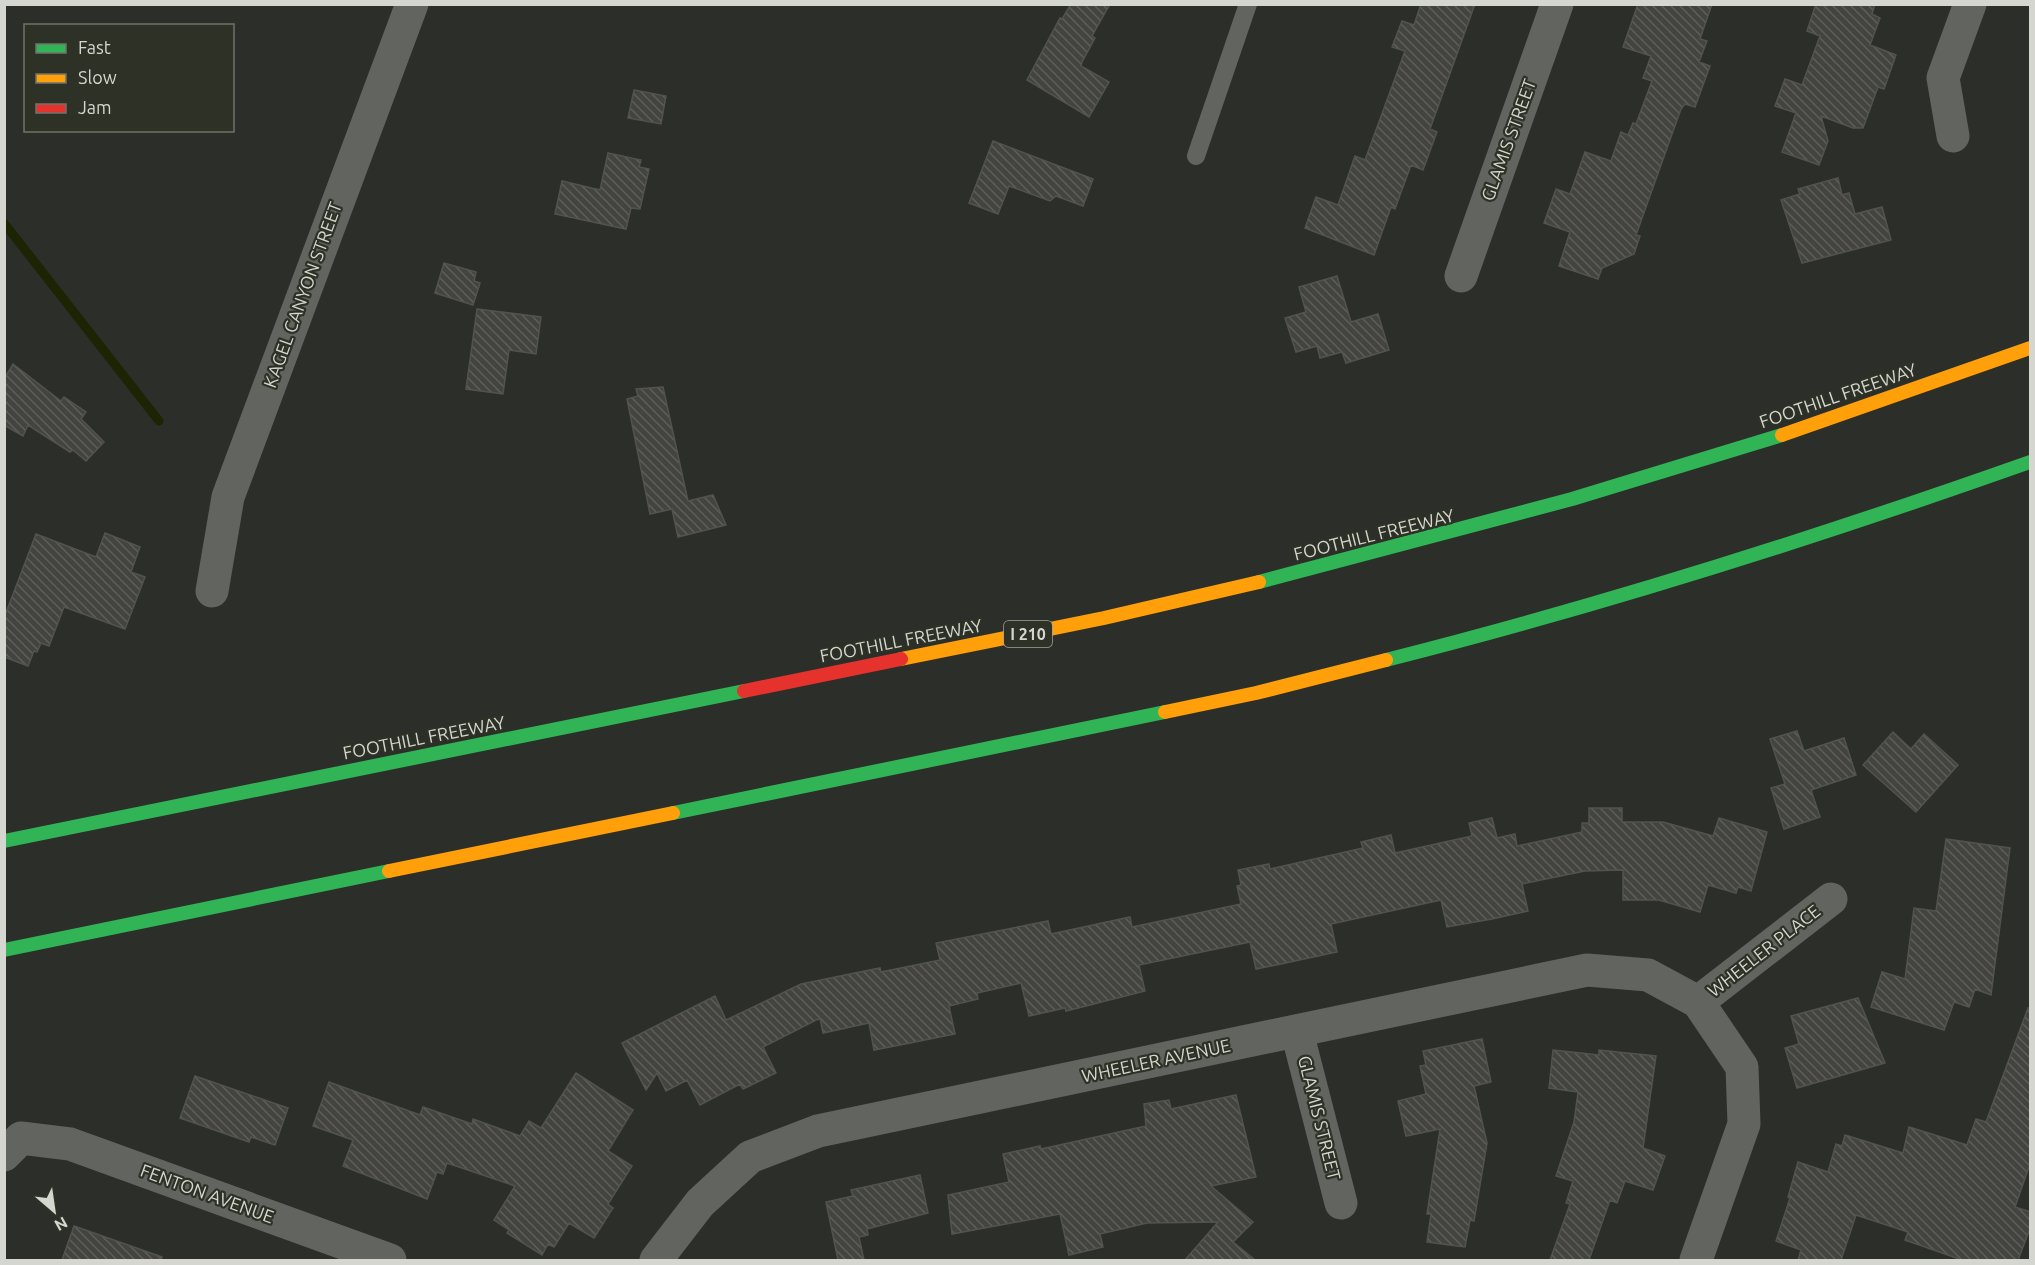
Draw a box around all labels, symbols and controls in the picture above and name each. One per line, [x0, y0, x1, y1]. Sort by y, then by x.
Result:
legend [24, 24, 234, 132]
text: Fast [78, 37, 111, 57]
text: Slow [78, 67, 117, 87]
street label: GLAMIS STREET [1477, 76, 1539, 203]
text: Jam [78, 97, 112, 117]
street label: KAGEL CANYON STREET [259, 199, 345, 390]
street label: FOOTHILL FREEWAY [1756, 359, 1919, 431]
street label: FOOTHILL FREEWAY [1291, 504, 1457, 564]
street label: FOOTHILL FREEWAY [818, 614, 984, 666]
road number: I 210 [1004, 621, 1052, 647]
street label: FOOTHILL FREEWAY [341, 711, 507, 763]
street label: WHEELER PLACE [1703, 900, 1824, 1000]
street label: WHEELER AVENUE [1080, 1034, 1232, 1086]
street label: GLAMIS STREET [1295, 1053, 1345, 1182]
street label: FENTON AVENUE [138, 1160, 277, 1227]
north arrow [24, 1181, 84, 1241]
text: N [52, 1213, 71, 1235]

